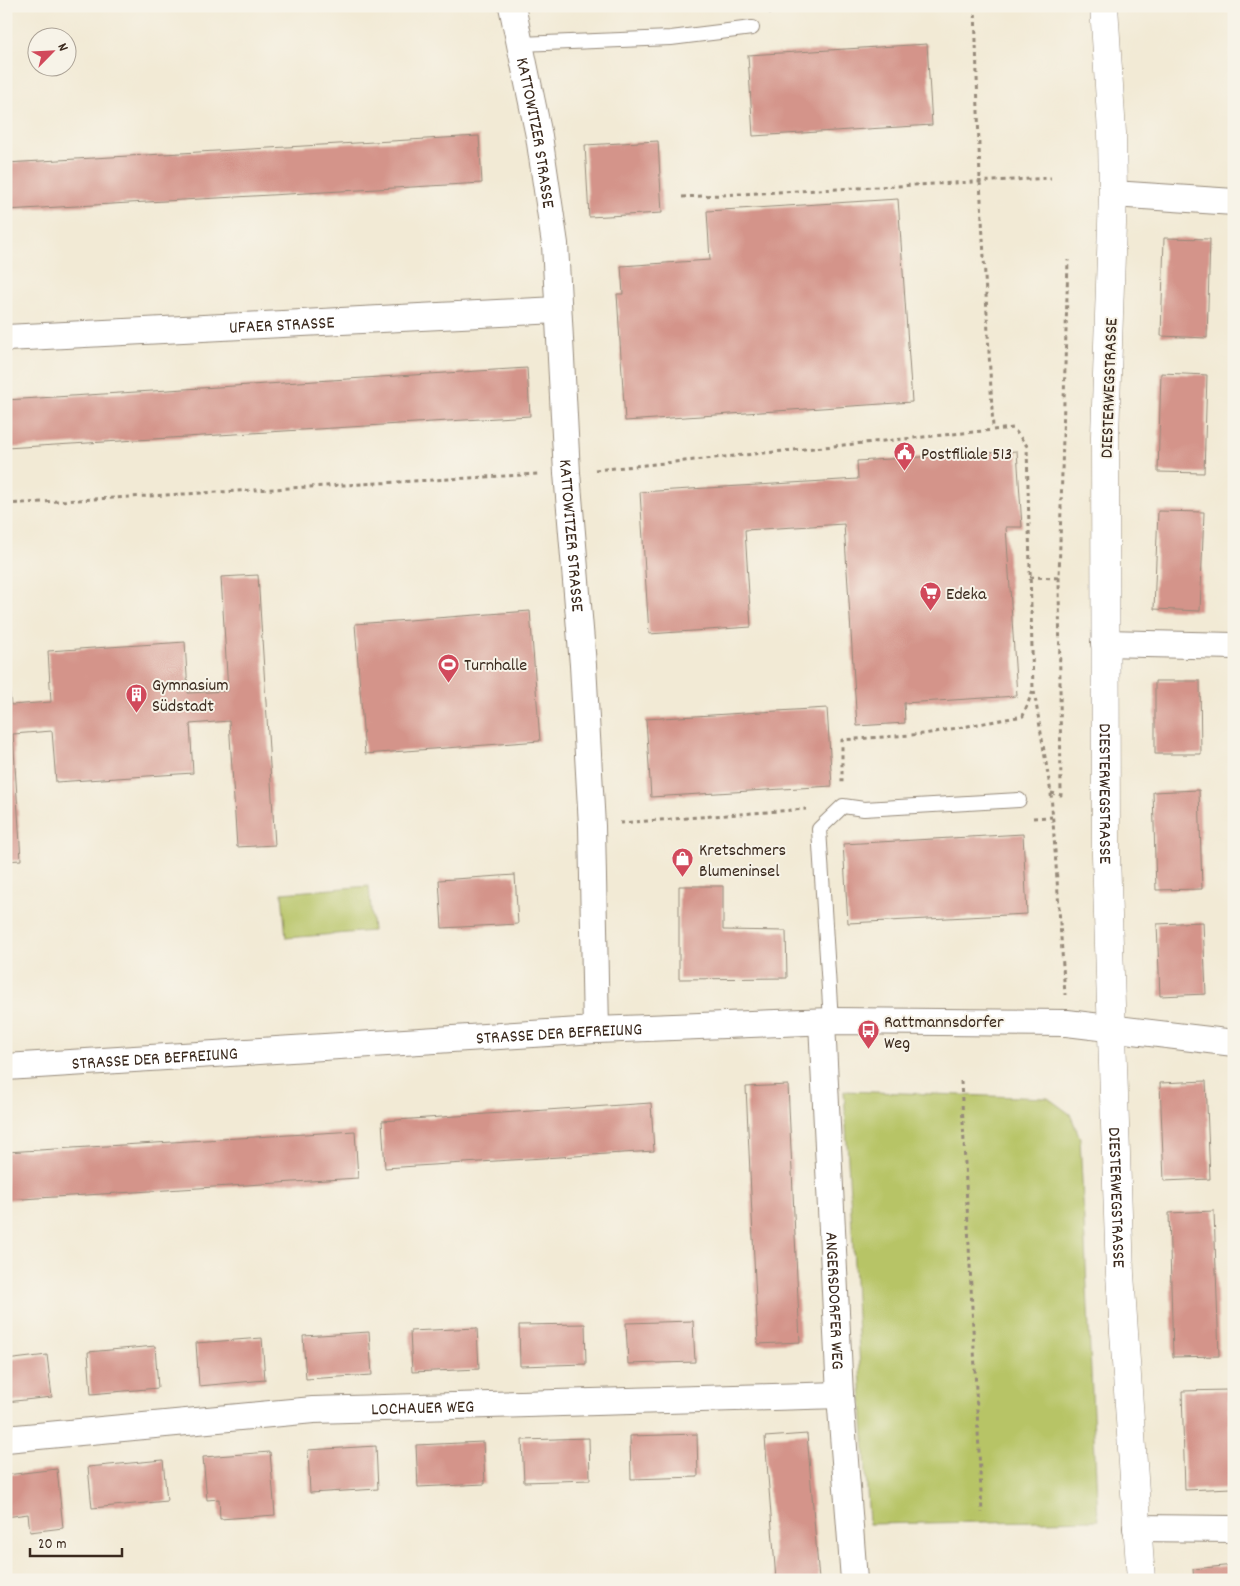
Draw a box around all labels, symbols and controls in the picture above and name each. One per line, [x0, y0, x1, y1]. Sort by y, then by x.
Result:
north arrow [28, 28, 78, 78]
text: N [52, 40, 73, 55]
street label: KATTOWITZER STRASSE [508, 55, 560, 210]
street label: UFAER STRASSE [228, 311, 335, 342]
street label: DIESTERWEGSTRASSE [1096, 317, 1125, 459]
public building icon: Postfiliale 513 [893, 441, 917, 472]
place label: Postfiliale 513 [921, 443, 1012, 468]
street label: KATTOWITZER STRASSE [551, 459, 589, 613]
supermarket icon: Edeka [918, 581, 942, 612]
place label: Edeka [946, 583, 987, 608]
sports icon: Turnhalle [436, 652, 460, 683]
place label: Turnhalle [464, 654, 527, 679]
place label: Gymnasium Südstadt [152, 674, 229, 720]
building icon: Gymnasium Südstadt [124, 682, 148, 713]
street label: DIESTERWEGSTRASSE [1091, 723, 1116, 864]
place label: Kretschmers Blumeninsel [699, 839, 786, 885]
shop icon: Kretschmers Blumeninsel [671, 847, 695, 878]
place label: Rattmannsdorfer Weg [884, 1011, 1004, 1057]
street label: STRASSE DER BEFREIUNG [475, 1018, 643, 1053]
bus stop icon: Rattmannsdorfer Weg [856, 1019, 880, 1050]
street label: STRASSE DER BEFREIUNG [71, 1042, 239, 1078]
street label: DIESTERWEGSTRASSE [1100, 1127, 1130, 1268]
street label: ANGERSDORFER WEG [817, 1231, 849, 1370]
street label: LOCHAUER WEG [371, 1395, 475, 1423]
scale bar [30, 1526, 122, 1558]
text: 20 m [38, 1534, 66, 1556]

